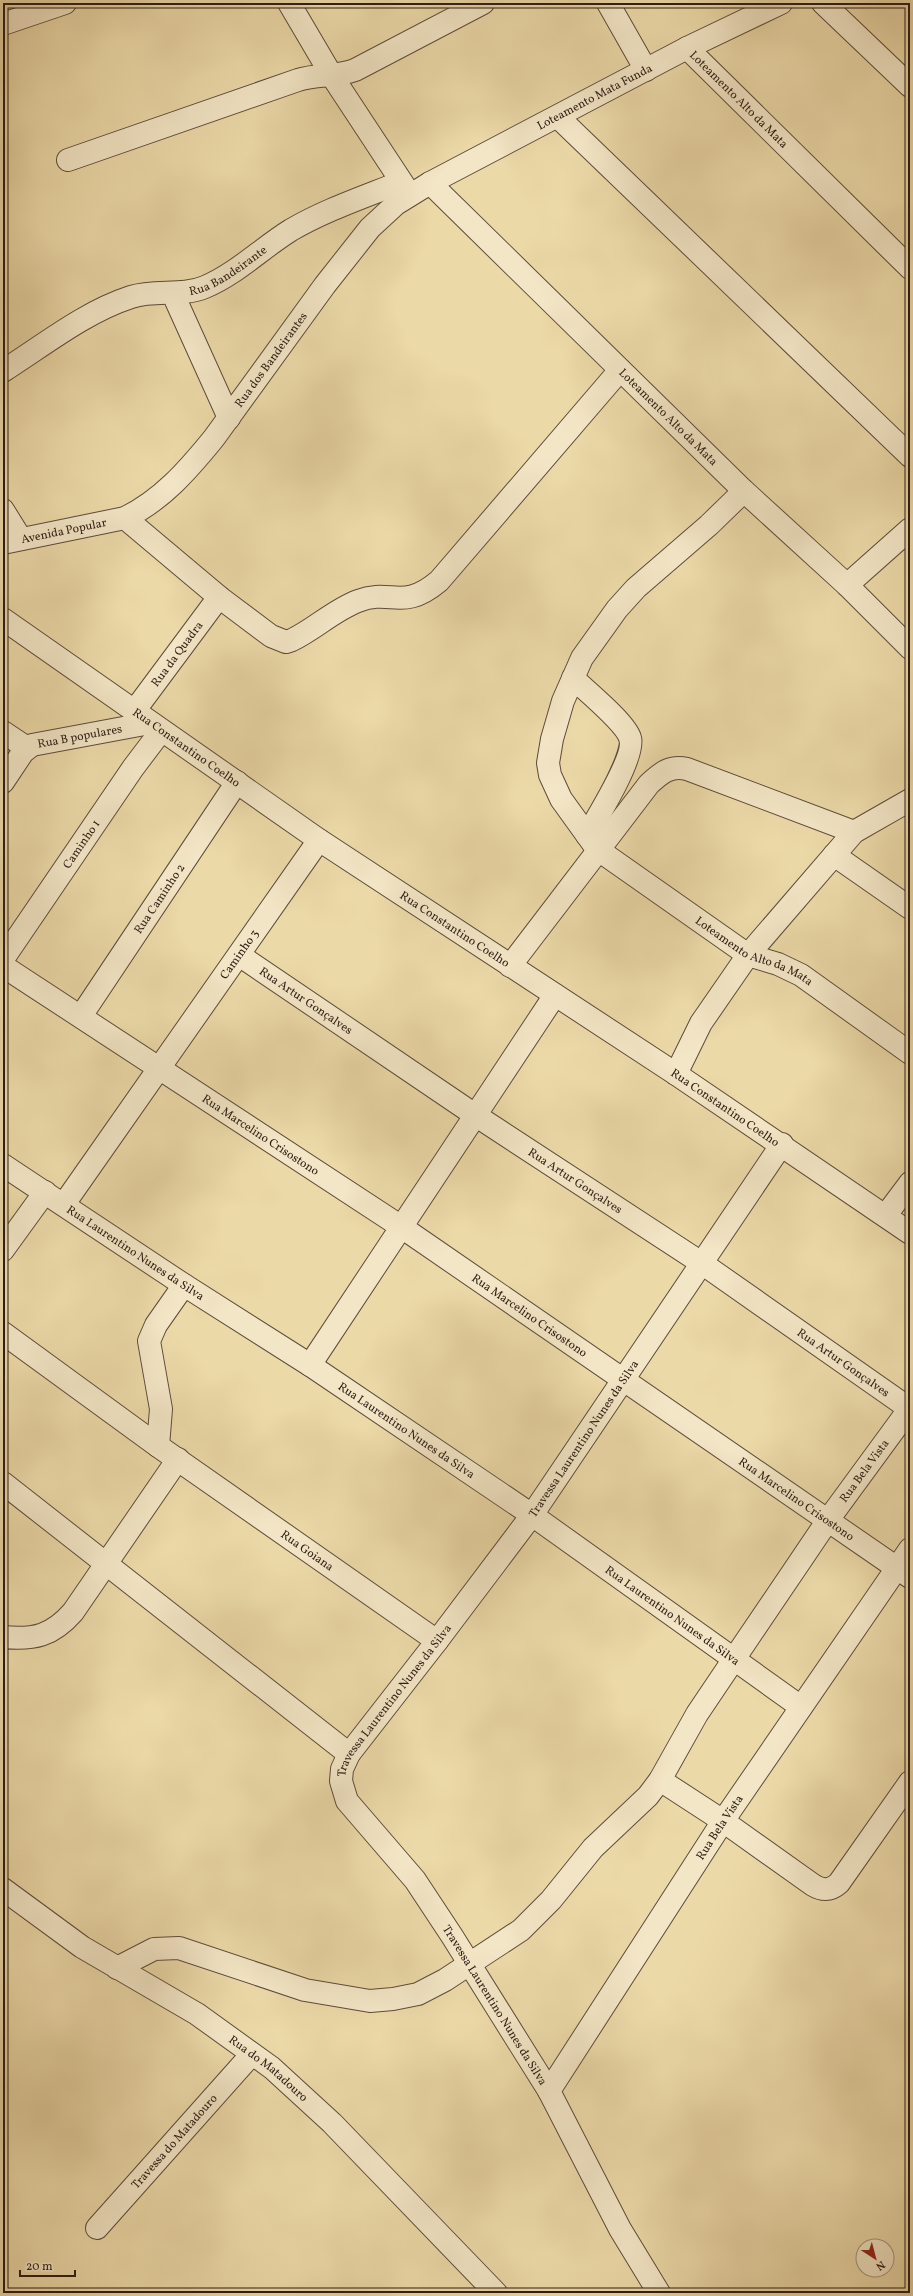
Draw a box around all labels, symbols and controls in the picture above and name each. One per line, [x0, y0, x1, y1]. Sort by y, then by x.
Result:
street label: Loteamento Alto da Mata [685, 48, 791, 152]
street label: Loteamento Mata Funda [535, 61, 655, 134]
street label: Rua Bandeirante [188, 242, 271, 300]
street label: Rua dos Bandeirantes [232, 309, 312, 411]
street label: Loteamento Alto da Mata [615, 365, 721, 470]
street label: Avenida Popular [20, 515, 108, 548]
street label: Rua da Quadra [148, 618, 207, 690]
street label: Rua Constantino Coelho [129, 705, 243, 791]
street label: Rua B populares [36, 721, 123, 753]
street label: Caminho 1 [60, 817, 104, 872]
street label: Rua Caminho 2 [131, 861, 189, 937]
street label: Rua Constantino Coelho [396, 888, 512, 972]
street label: Loteamento Alto da Mata [692, 913, 816, 990]
street label: Caminho 3 [217, 927, 263, 983]
street label: Rua Artur Gonçalves [256, 964, 355, 1039]
street label: Rua Constantino Coelho [667, 1066, 782, 1151]
street label: Rua Marcelino Crisostono [198, 1091, 322, 1180]
street label: Rua Artur Gonçalves [525, 1145, 625, 1218]
street label: Rua Laurentino Nunes da Silva [63, 1202, 207, 1305]
street label: Rua Marcelino Crisostono [468, 1271, 590, 1362]
street label: Rua Artur Gonçalves [793, 1325, 892, 1401]
street label: Travessa Laurentino Nunes da Silva [526, 1357, 643, 1521]
street label: Rua Laurentino Nunes da Silva [334, 1379, 478, 1483]
street label: Rua Bela Vista [836, 1436, 893, 1506]
street label: Rua Marcelino Crisostono [735, 1454, 857, 1545]
street label: Rua Goiana [277, 1527, 336, 1575]
street label: Rua Laurentino Nunes da Silva [601, 1563, 743, 1670]
street label: Travessa Laurentino Nunes da Silva [334, 1621, 456, 1777]
street label: Rua Bela Vista [693, 1792, 748, 1863]
street label: Travessa Laurentino Nunes da Silva [438, 1922, 550, 2089]
street label: Rua do Matadouro [225, 2032, 311, 2106]
street label: Travessa do Matadouro [128, 2091, 221, 2193]
north arrow [855, 2238, 895, 2278]
scale bar [20, 2252, 75, 2278]
text: N [872, 2256, 888, 2273]
text: 20 m [26, 2259, 53, 2275]

